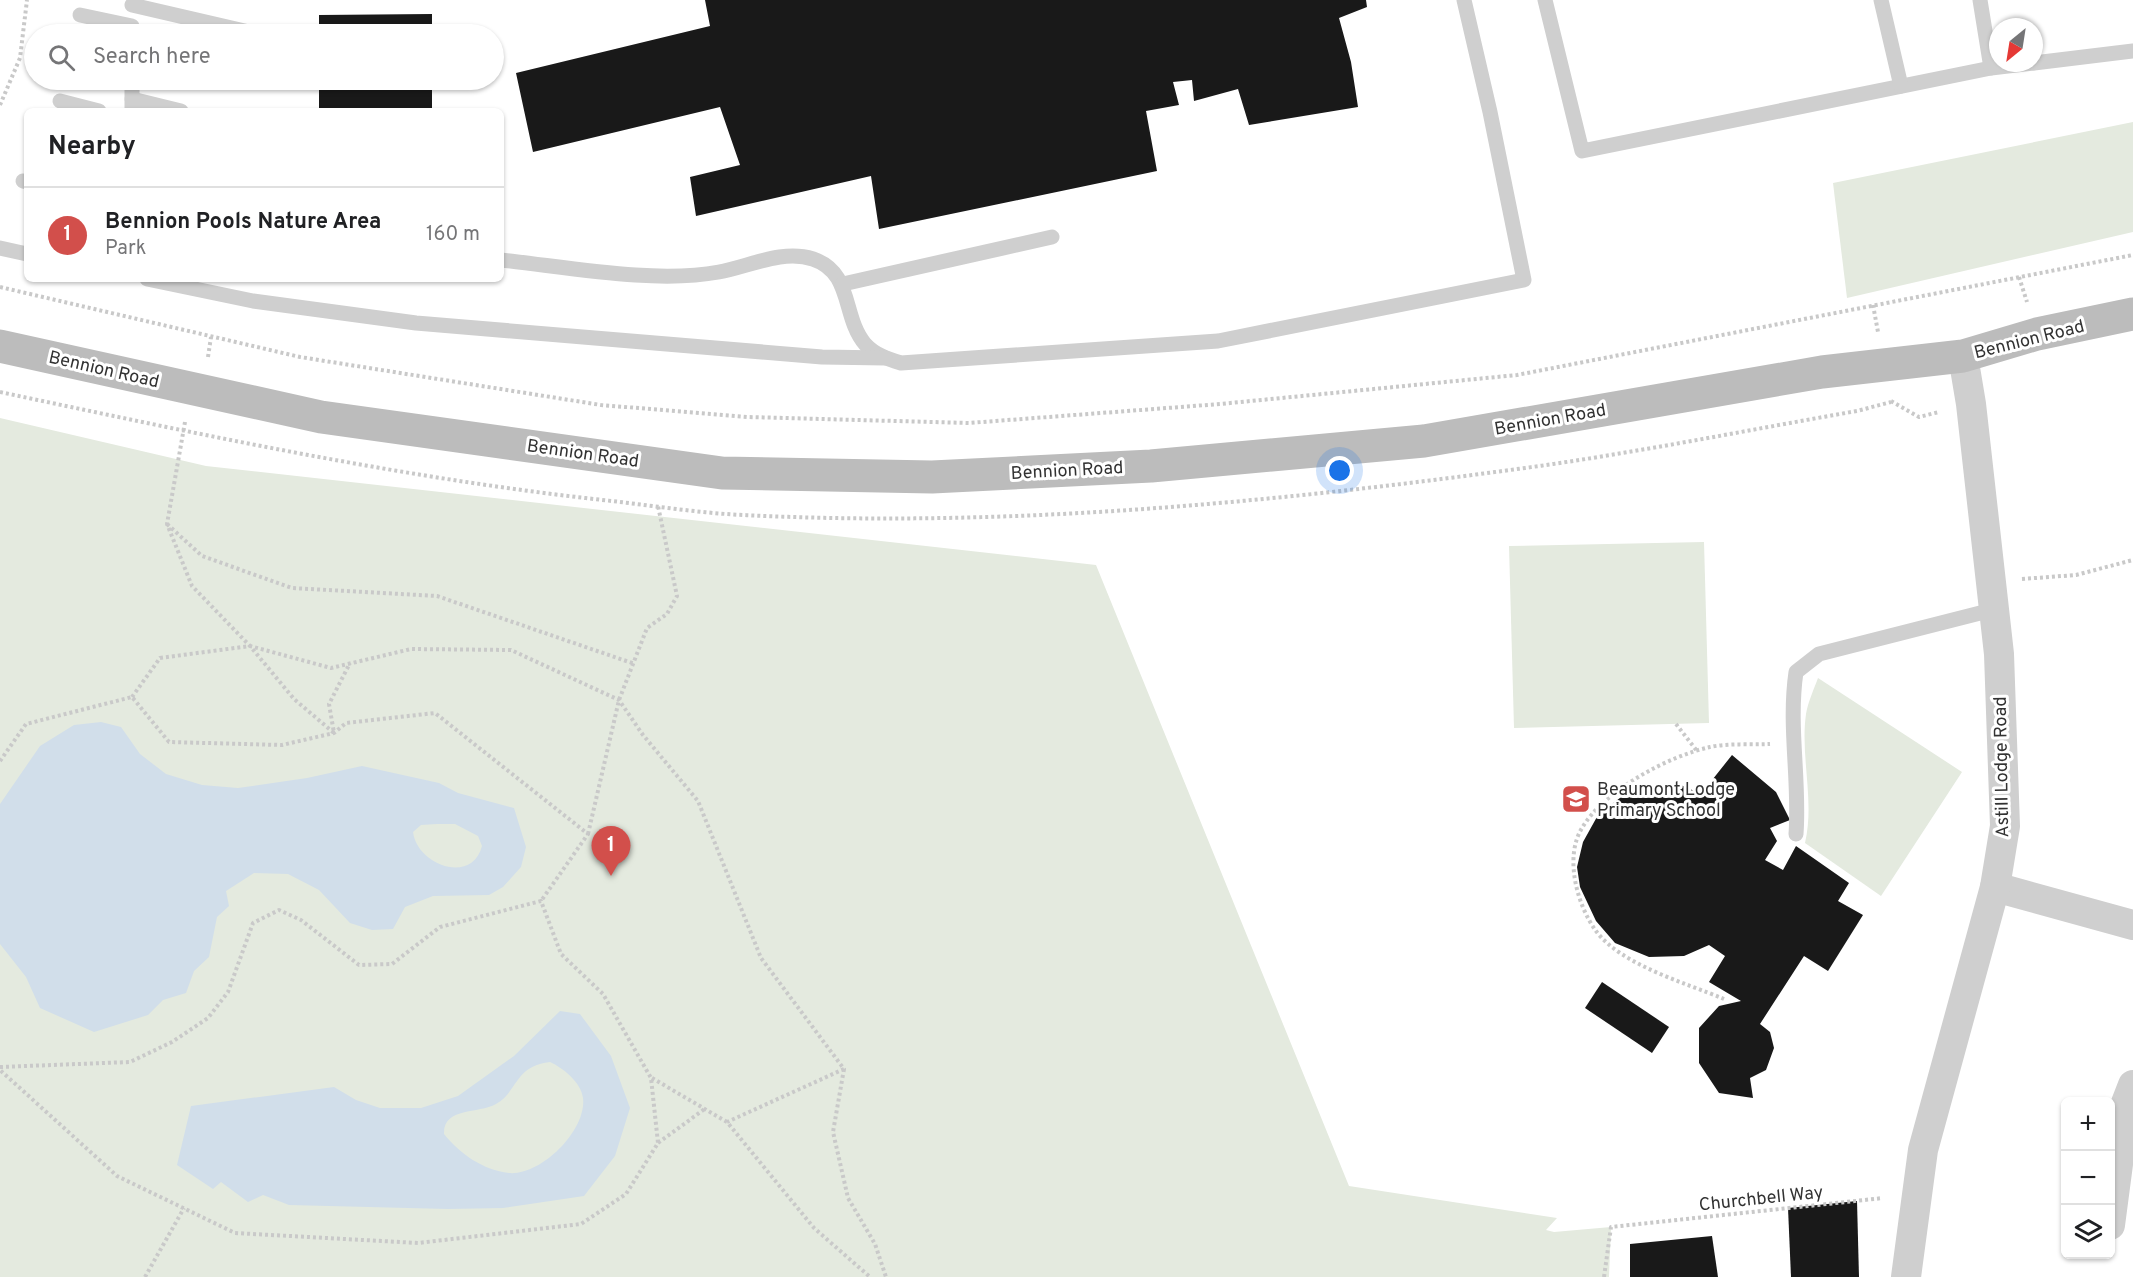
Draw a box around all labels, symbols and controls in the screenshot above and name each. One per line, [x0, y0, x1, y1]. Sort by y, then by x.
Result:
north arrow [1989, 18, 2043, 72]
search box [24, 24, 504, 90]
icon: search [45, 41, 78, 74]
text: Search here [93, 44, 211, 71]
text: Nearby [48, 131, 136, 164]
text: Bennion Pools Nature Area [105, 209, 381, 236]
text: 1 [64, 222, 72, 248]
text: 160 m [426, 222, 480, 248]
text: Park [105, 236, 146, 262]
street label: Bennion Road [1972, 316, 2087, 365]
street label: Bennion Road [46, 347, 161, 394]
street label: Bennion Road [1493, 399, 1608, 442]
street label: Bennion Road [525, 435, 640, 474]
your location [1325, 456, 1354, 485]
street label: Bennion Road [1010, 457, 1124, 486]
street label: Astill Lodge Road [1990, 696, 2015, 838]
place label: Beaumont Lodge Primary School [1597, 779, 1735, 823]
school or university icon: Beaumont Lodge Primary School [1560, 783, 1592, 815]
pin: 1 [592, 826, 630, 876]
map controls [2061, 1097, 2115, 1259]
button: + [2061, 1097, 2115, 1151]
button: − [2061, 1151, 2115, 1205]
street label: Churchbell Way [1698, 1182, 1824, 1217]
button: layers [2061, 1205, 2115, 1259]

